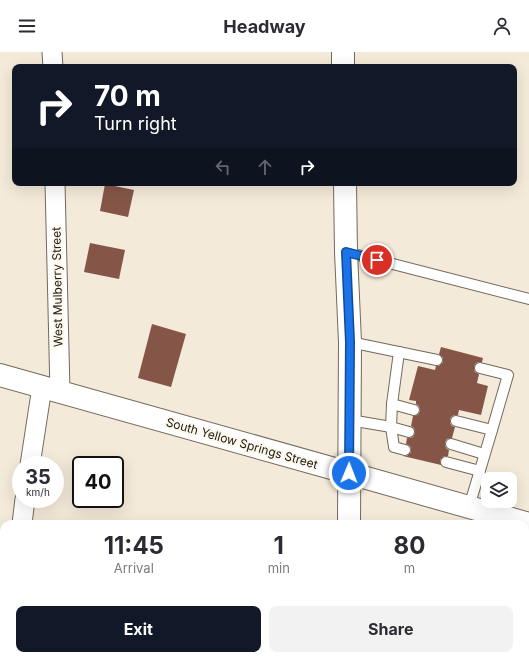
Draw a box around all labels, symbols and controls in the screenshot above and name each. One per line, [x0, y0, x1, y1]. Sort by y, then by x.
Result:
icon: menu [16, 15, 38, 37]
icon: person [491, 15, 513, 37]
text: Headway [223, 16, 306, 37]
text: 70 m [94, 79, 161, 113]
icon: right [28, 80, 80, 132]
text: Turn right [94, 113, 177, 134]
icon: left [212, 156, 234, 178]
icon: ahead [254, 156, 276, 178]
icon: right [296, 156, 318, 178]
street label: West Mulberry Street [48, 227, 66, 347]
pin [360, 243, 394, 277]
icon: arrive [366, 249, 388, 271]
street label: South Yellow Springs Street [164, 414, 320, 472]
position arrow [328, 452, 370, 494]
speed limit sign: 40 [72, 456, 124, 508]
text: 35 [25, 465, 51, 489]
map controls [481, 472, 517, 508]
button: layers [481, 472, 517, 508]
text: km/h [26, 486, 50, 498]
text: 11:45 [104, 531, 164, 560]
text: 1 [274, 531, 284, 560]
text: 80 [394, 531, 425, 560]
text: Arrival [114, 560, 154, 576]
text: min [268, 560, 290, 576]
text: m [404, 560, 415, 576]
button: Exit [16, 606, 261, 652]
button: Share [269, 606, 513, 652]

